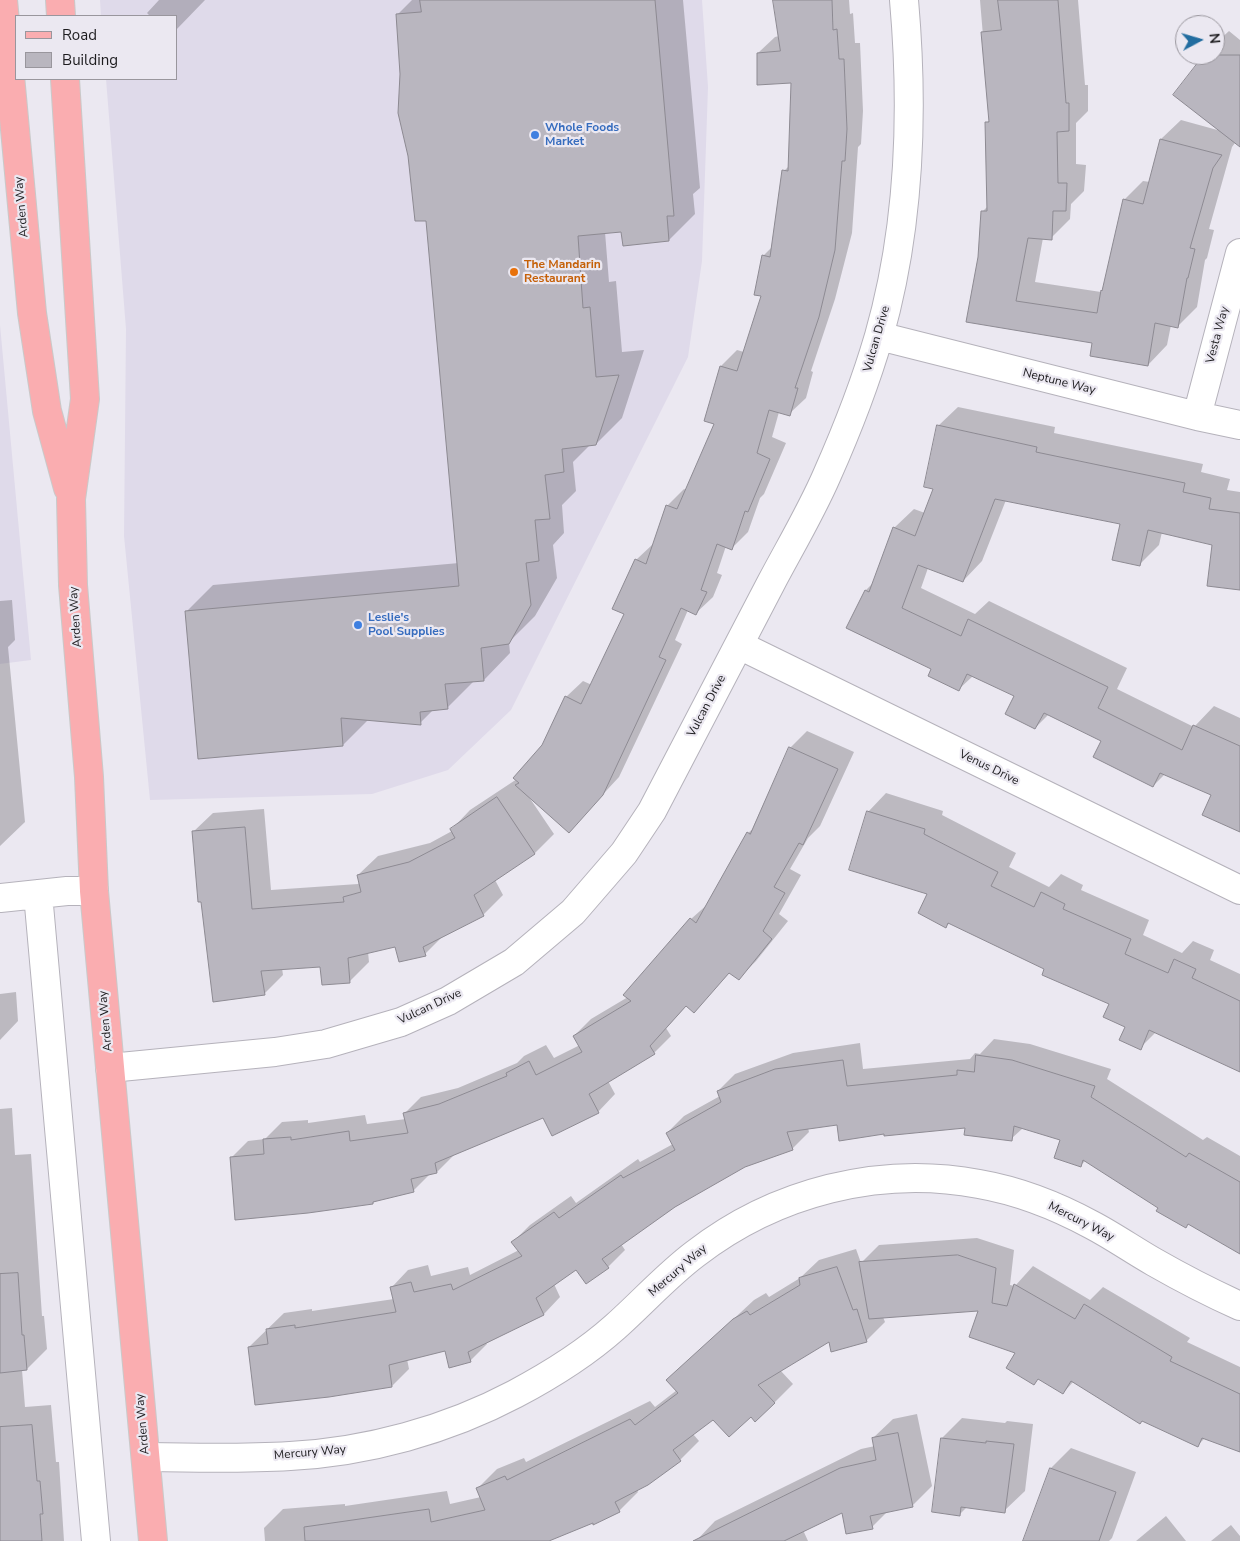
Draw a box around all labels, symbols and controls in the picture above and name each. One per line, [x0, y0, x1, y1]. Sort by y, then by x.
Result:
legend [15, 15, 178, 80]
north arrow [1175, 15, 1225, 65]
text: Road [62, 25, 97, 45]
text: N [1204, 32, 1224, 45]
text: Building [62, 50, 118, 70]
place label: Whole Foods Market [545, 121, 619, 149]
marker: Whole Foods Market [529, 129, 541, 141]
street label: Arden Way [12, 176, 32, 238]
place label: The Mandarin Restaurant [524, 258, 601, 286]
marker: The Mandarin Restaurant [508, 266, 520, 278]
street label: Vulcan Drive [861, 304, 893, 374]
street label: Vesta Way [1204, 305, 1232, 365]
street label: Neptune Way [1021, 366, 1097, 398]
street label: Arden Way [67, 586, 85, 648]
place label: Leslie's Pool Supplies [368, 611, 445, 639]
marker: Leslie's Pool Supplies [352, 619, 364, 631]
street label: Vulcan Drive [685, 673, 729, 739]
street label: Venus Drive [957, 747, 1021, 789]
street label: Vulcan Drive [396, 986, 464, 1028]
street label: Arden Way [96, 990, 116, 1052]
street label: Mercury Way [1046, 1199, 1116, 1245]
street label: Mercury Way [646, 1242, 710, 1300]
street label: Arden Way [133, 1393, 153, 1455]
street label: Mercury Way [273, 1443, 347, 1463]

